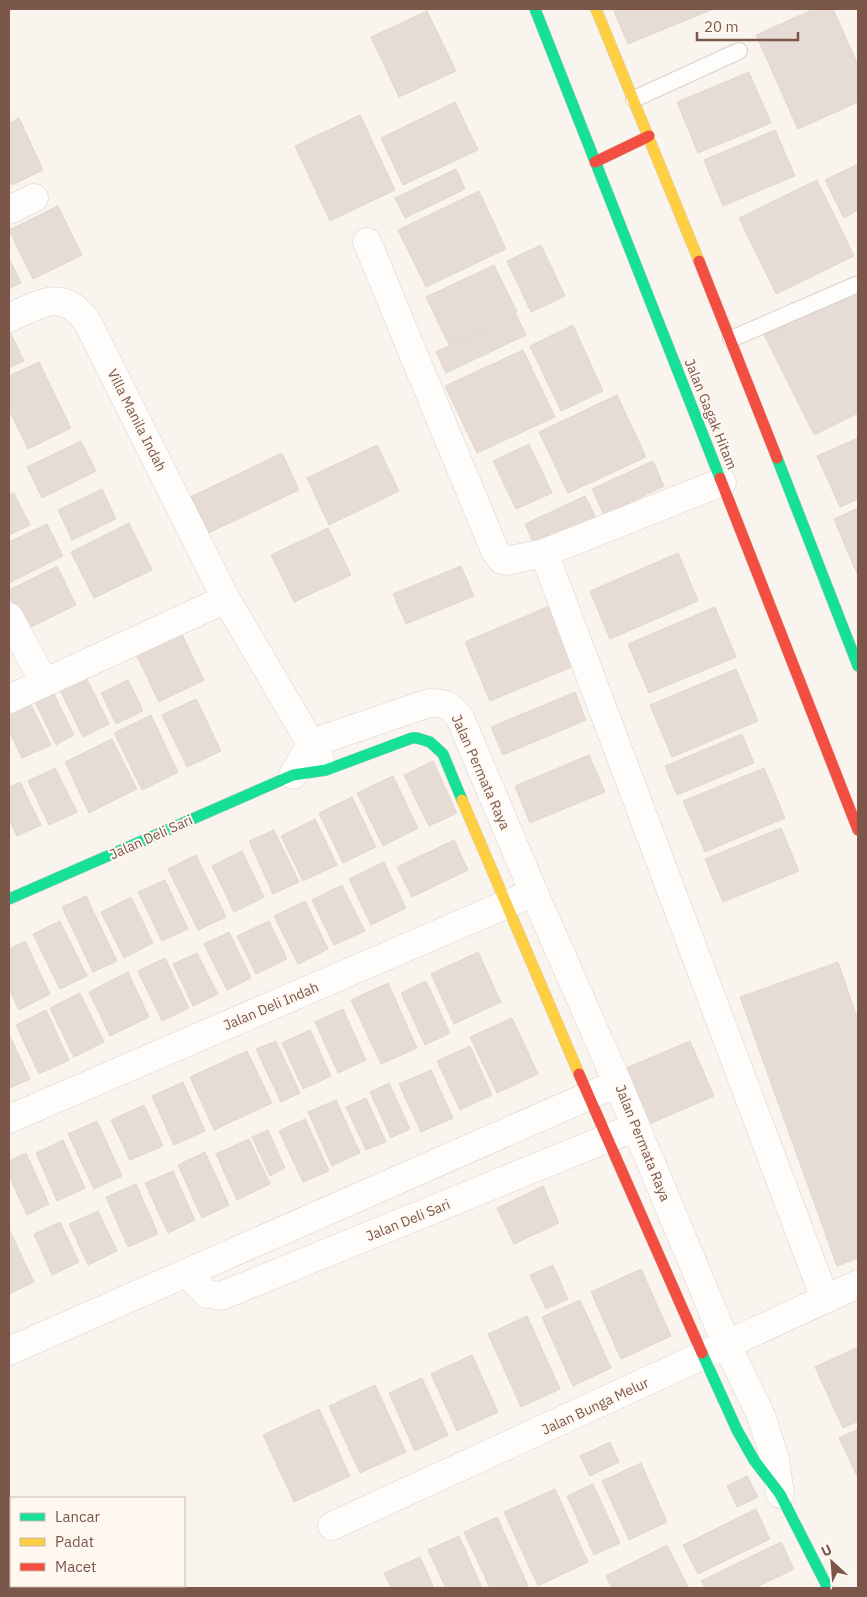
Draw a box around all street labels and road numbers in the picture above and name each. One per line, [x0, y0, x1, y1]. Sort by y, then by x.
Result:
street label: Jalan Gagak Hitam [681, 356, 741, 472]
street label: Villa Manila Indah [103, 366, 171, 474]
street label: Jalan Permata Raya [448, 712, 515, 833]
street label: Jalan Deli Sari [107, 811, 195, 863]
street label: Jalan Deli Indah [221, 978, 321, 1034]
street label: Jalan Permata Raya [611, 1082, 675, 1204]
street label: Jalan Deli Sari [363, 1195, 453, 1245]
street label: Jalan Bunga Melur [538, 1373, 652, 1439]

